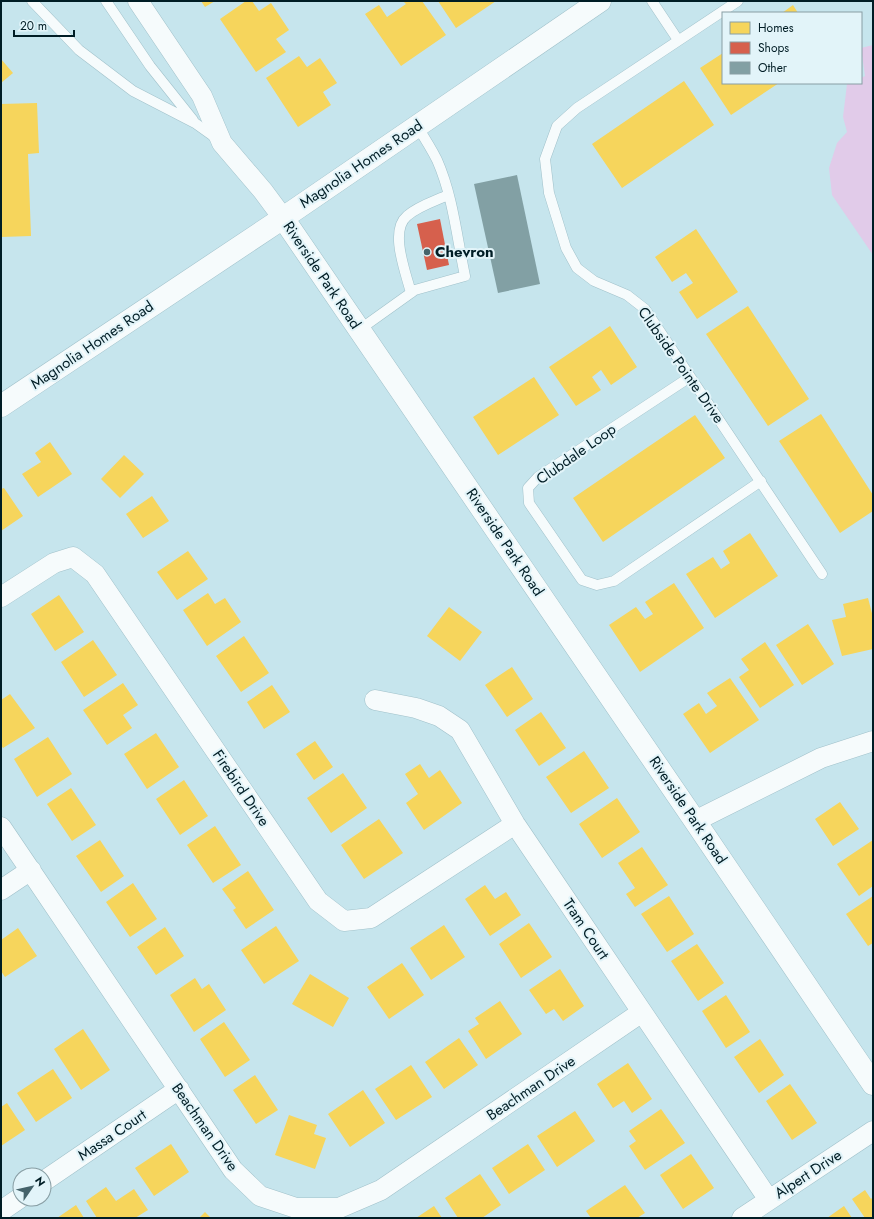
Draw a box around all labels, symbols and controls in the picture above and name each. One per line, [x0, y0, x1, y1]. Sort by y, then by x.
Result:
scale bar [14, 12, 74, 38]
legend [722, 12, 862, 84]
text: 20 m [20, 17, 47, 35]
text: Homes [758, 19, 794, 37]
text: Shops [758, 39, 789, 57]
text: Other [758, 59, 788, 77]
street label: Magnolia Homes Road [295, 115, 427, 213]
street label: Riverside Park Road [278, 217, 366, 333]
place label: Chevron [435, 241, 494, 263]
marker: Chevron [422, 247, 432, 257]
street label: Magnolia Homes Road [26, 296, 158, 394]
street label: Clubside Pointe Drive [632, 302, 730, 428]
street label: Clubdale Loop [531, 418, 621, 490]
street label: Riverside Park Road [461, 484, 549, 600]
street label: Firebird Drive [207, 745, 275, 831]
street label: Riverside Park Road [644, 752, 732, 868]
street label: Tram Court [557, 894, 615, 964]
street label: Beachman Drive [482, 1050, 580, 1126]
street label: Beachman Drive [166, 1079, 244, 1176]
street label: Massa Court [73, 1104, 151, 1166]
street label: Alpert Drive [770, 1144, 846, 1204]
north arrow [12, 1167, 52, 1207]
text: N [31, 1173, 49, 1190]

